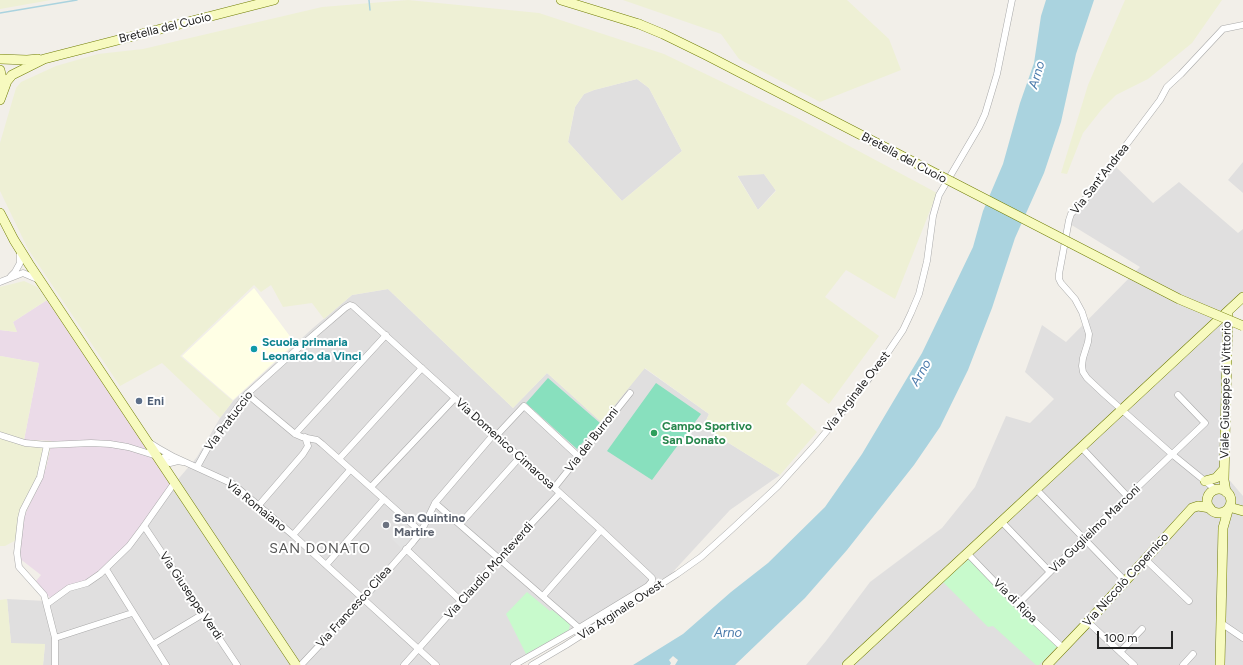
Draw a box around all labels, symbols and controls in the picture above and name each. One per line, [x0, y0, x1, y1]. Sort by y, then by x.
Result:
street label: Bretella del Cuoio [117, 10, 213, 46]
water label: Arno [1026, 59, 1048, 91]
street label: Bretella del Cuoio [859, 129, 949, 187]
street label: Via Sant'Andrea [1068, 141, 1132, 217]
street label: Viale Giuseppe di Vittorio [1218, 321, 1234, 459]
place label: Scuola primaria Leonardo da Vinci [262, 335, 362, 363]
marker: Scuola primaria Leonardo da Vinci [249, 344, 259, 354]
street label: Via Arginale Ovest [821, 348, 893, 436]
water label: Arno [907, 357, 935, 389]
street label: Via Pratuccio [202, 388, 256, 454]
place label: Eni [147, 394, 164, 408]
marker: Eni [134, 396, 144, 406]
street label: Via Domenico Cimarosa [452, 396, 558, 492]
street label: Via dei Burroni [562, 405, 622, 475]
place label: Campo Sportivo San Donato [662, 419, 752, 447]
marker: Campo Sportivo San Donato [649, 428, 659, 438]
street label: Via Romaiano [223, 477, 289, 535]
street label: Via Guglielmo Marconi [1046, 482, 1144, 576]
place label: San Quintino Martire [394, 511, 465, 539]
marker: San Quintino Martire [381, 520, 391, 530]
street label: Via Claudio Monteverdi [442, 520, 536, 622]
street label: Via Niccolò Copernico [1080, 530, 1172, 630]
district label: SAN DONATO [269, 541, 371, 557]
street label: Via Giuseppe Verdi [156, 549, 226, 643]
street label: Via Francesco Cilea [313, 563, 395, 651]
street label: Via di Ripa [990, 576, 1040, 626]
street label: Via Arginale Ovest [575, 577, 667, 643]
scale bar [1099, 623, 1175, 649]
water label: Arno [714, 625, 742, 641]
text: 100 m [1104, 631, 1138, 645]

